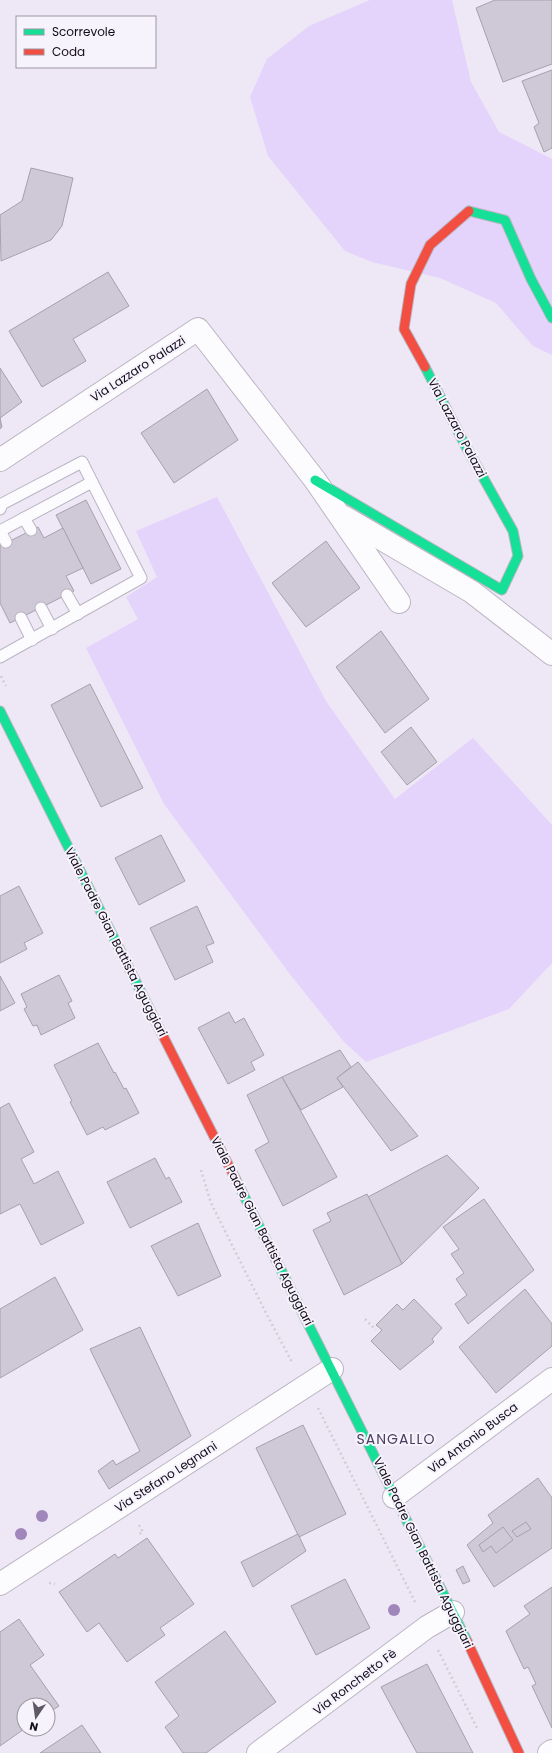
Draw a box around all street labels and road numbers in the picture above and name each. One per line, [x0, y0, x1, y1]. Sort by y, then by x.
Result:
street label: Via Lazzaro Palazzi [87, 331, 189, 406]
street label: Via Lazzaro Palazzi [424, 375, 491, 480]
street label: Viale Padre Gian Battista Aguggiari [61, 844, 172, 1039]
street label: Viale Padre Gian Battista Aguggiari [207, 1133, 318, 1328]
street label: Via Antonio Busca [424, 1398, 521, 1477]
street label: Via Stefano Legnani [111, 1437, 220, 1516]
street label: Viale Padre Gian Battista Aguggiari [370, 1455, 477, 1651]
street label: Via Ronchetto Fè [309, 1645, 400, 1719]

